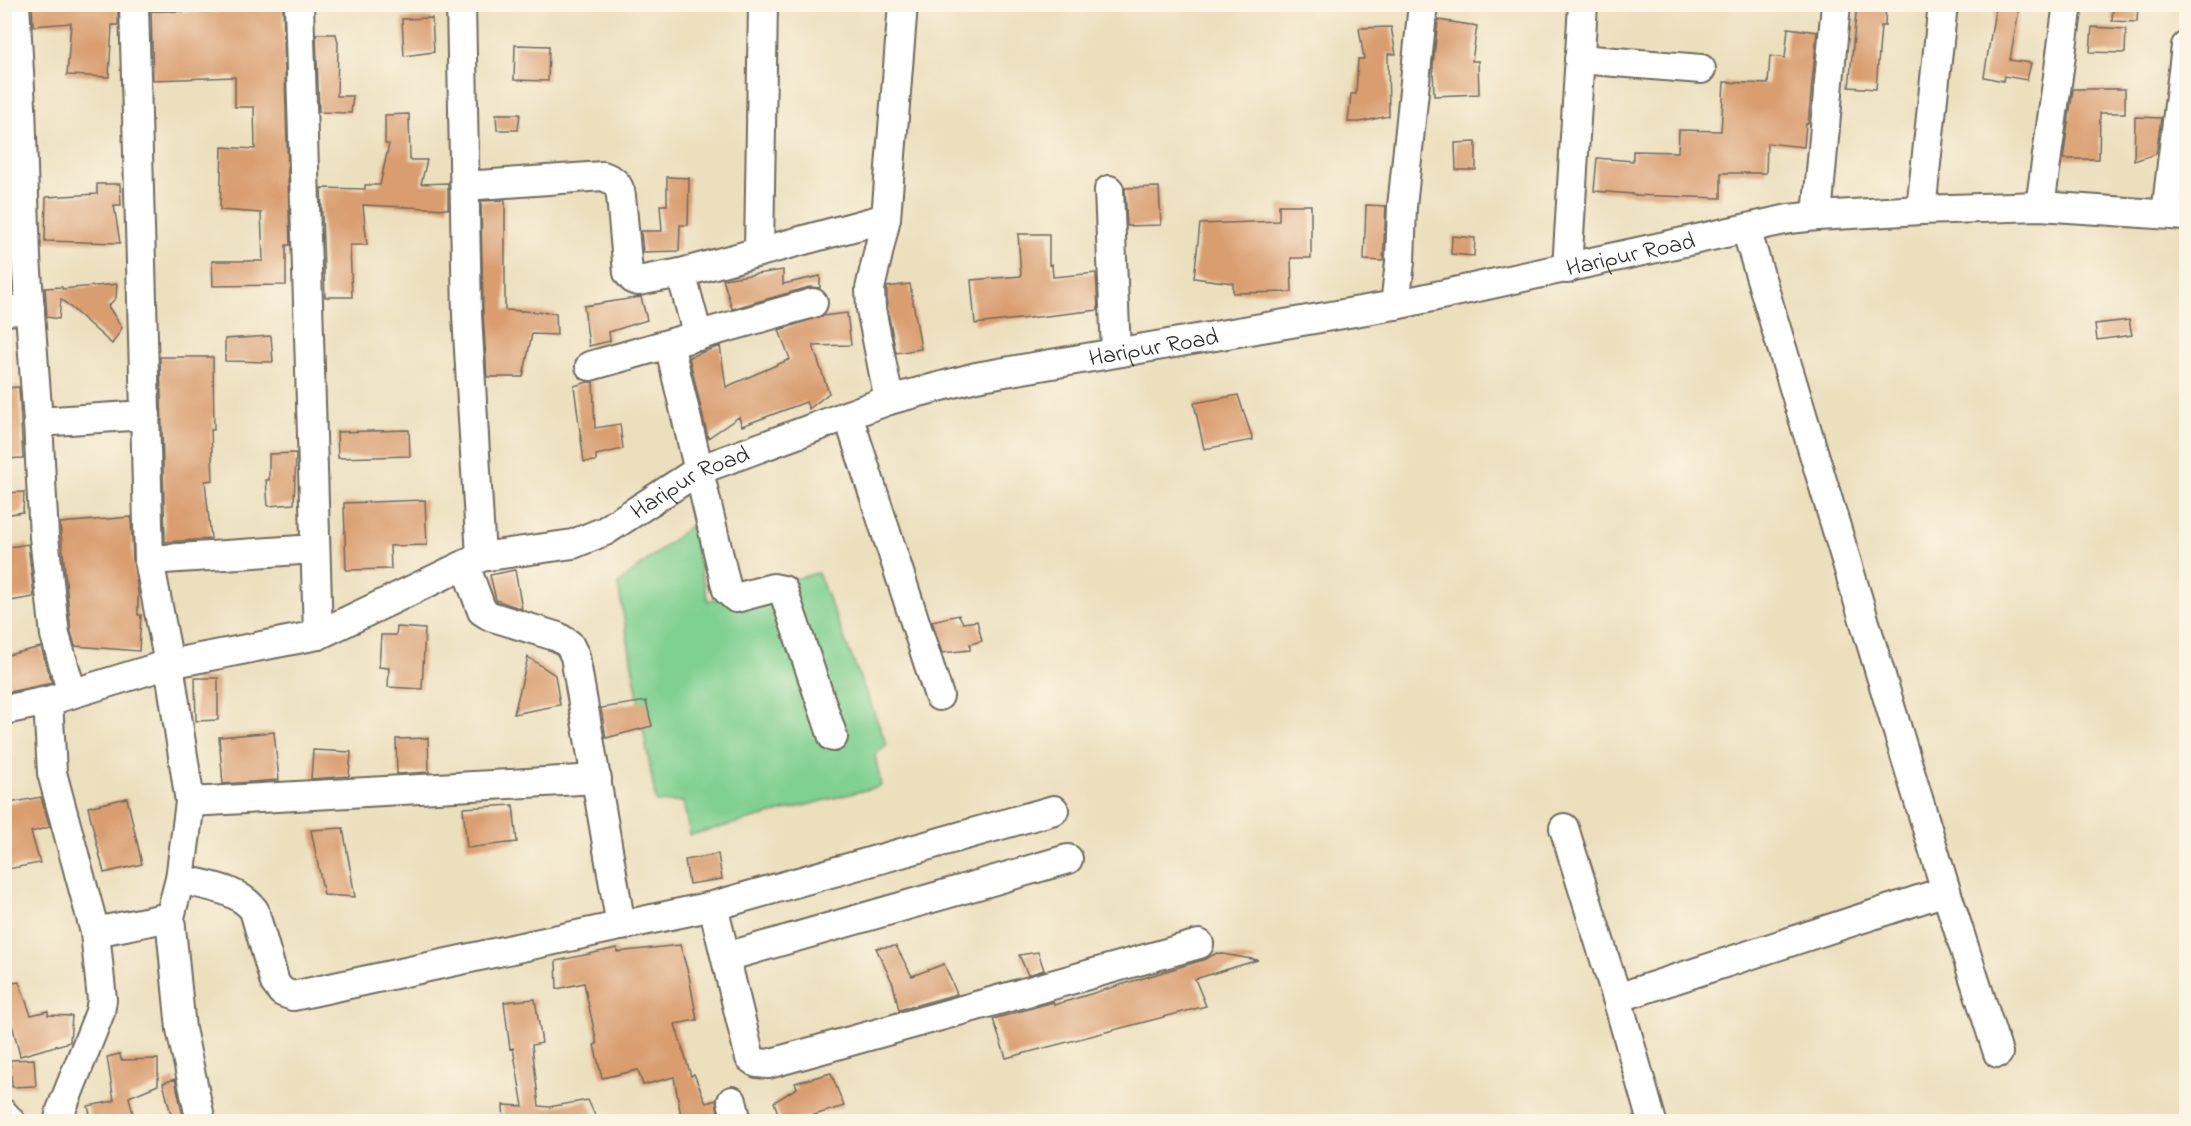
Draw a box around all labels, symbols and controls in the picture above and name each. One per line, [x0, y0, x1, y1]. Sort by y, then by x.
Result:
street label: Haripur Road [1563, 225, 1699, 287]
street label: Haripur Road [1086, 321, 1222, 377]
street label: Haripur Road [625, 438, 755, 530]

